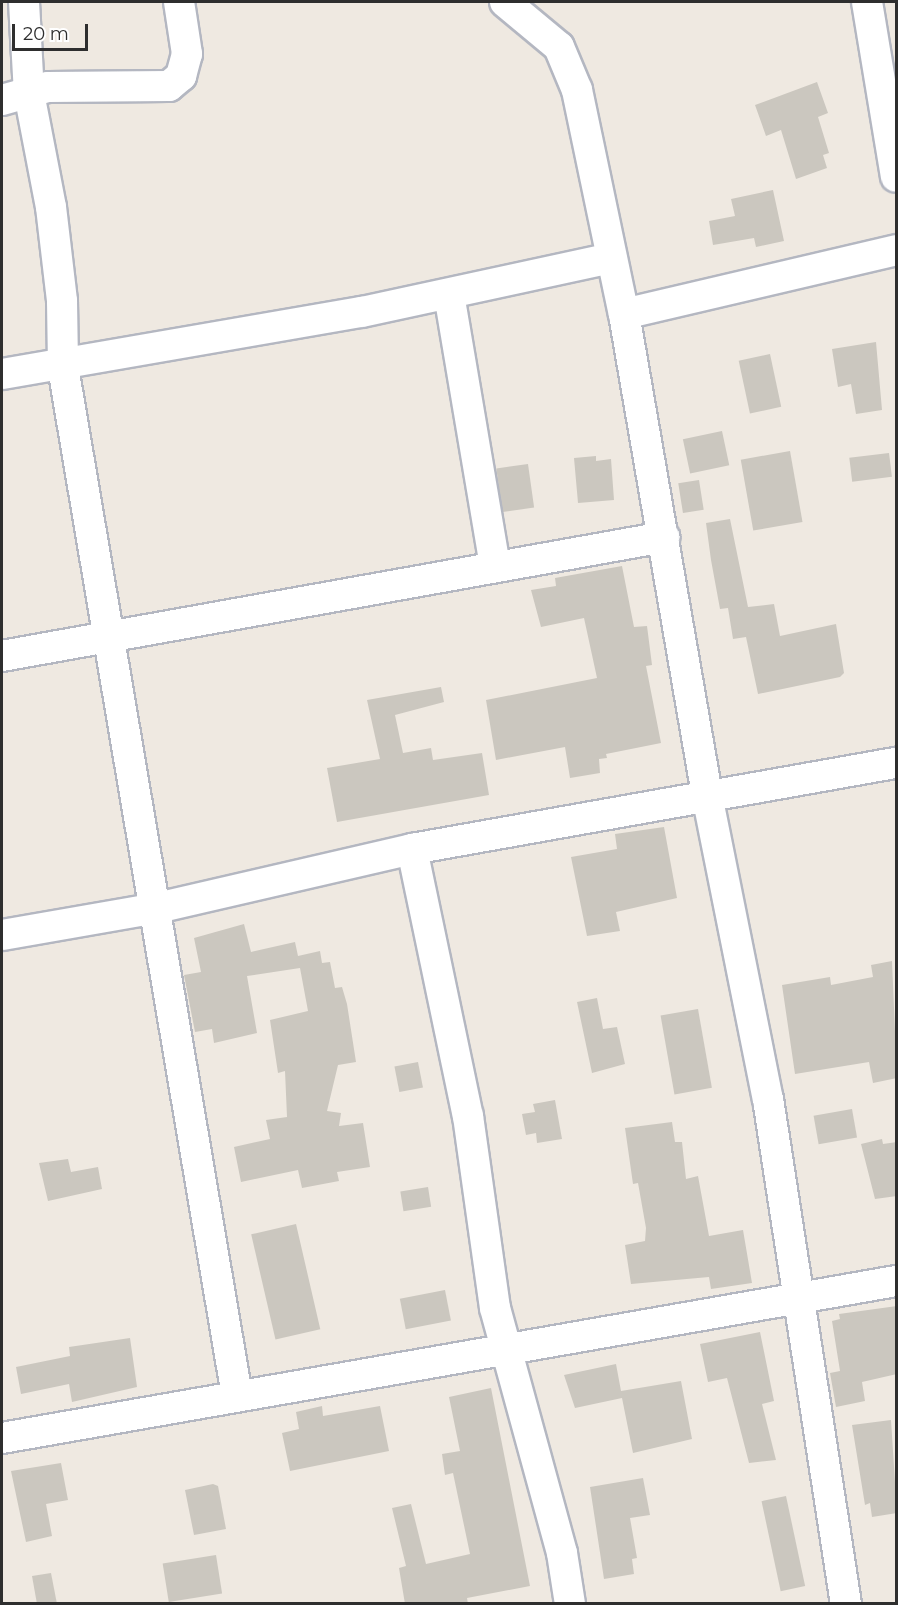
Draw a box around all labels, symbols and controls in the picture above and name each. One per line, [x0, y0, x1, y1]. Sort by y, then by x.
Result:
scale bar [15, 12, 92, 50]
text: 20 m [23, 23, 69, 45]

